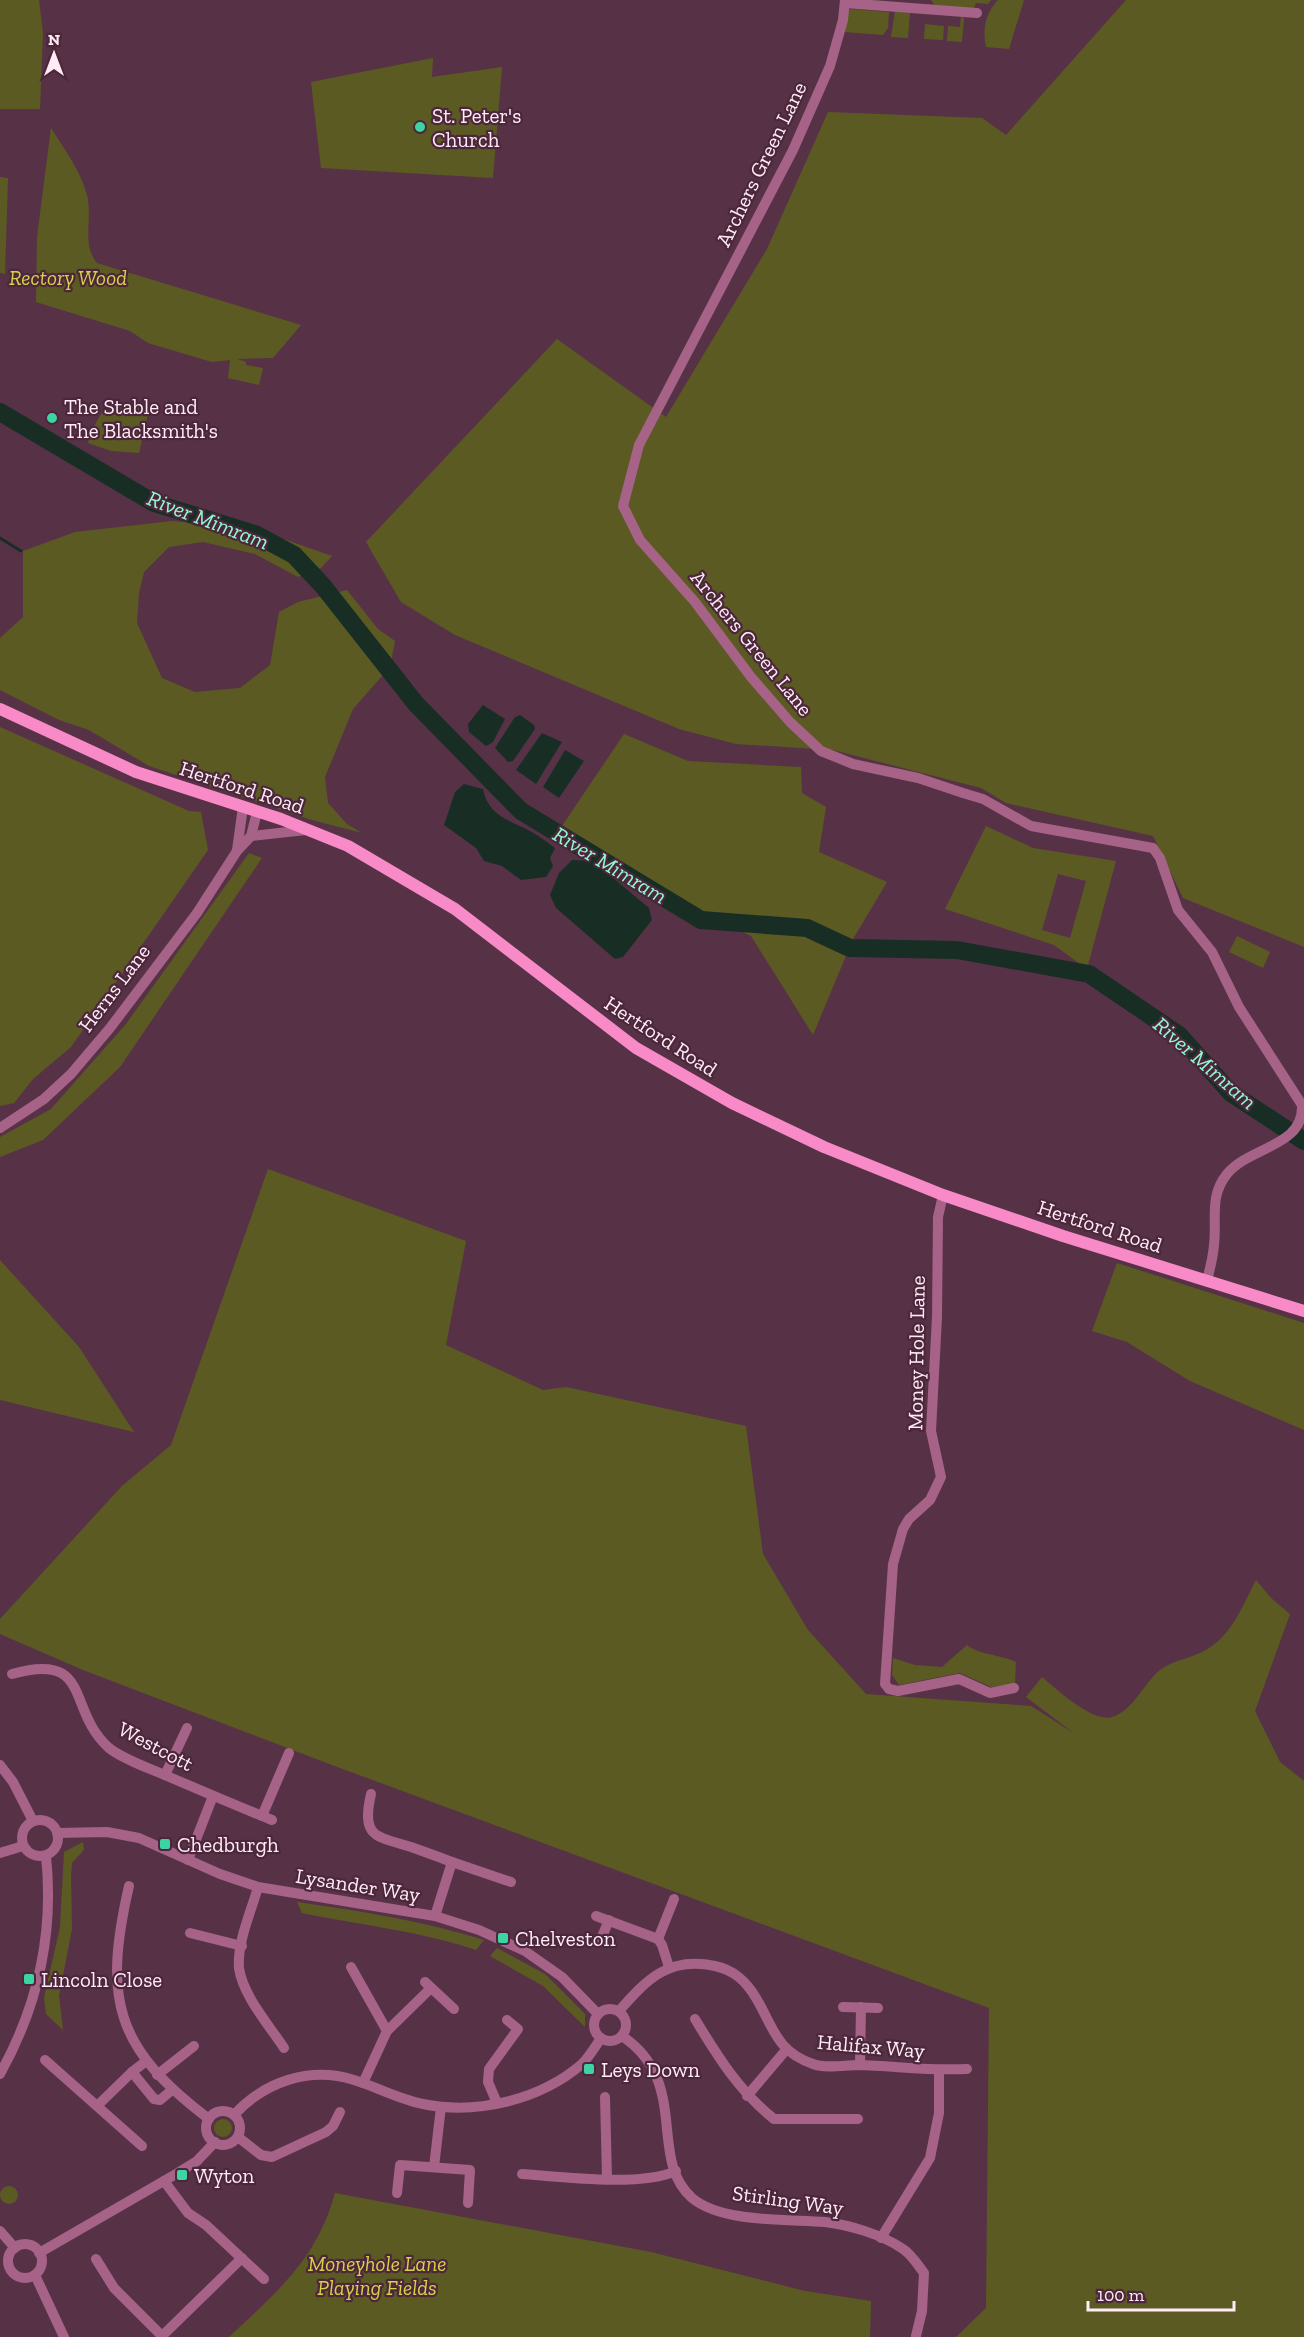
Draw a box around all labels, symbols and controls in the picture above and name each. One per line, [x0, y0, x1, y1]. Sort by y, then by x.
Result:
north arrow [24, 24, 84, 84]
text: N [48, 30, 60, 49]
street label: Archers Green Lane [710, 78, 812, 250]
place label: St. Peter's Church [432, 103, 521, 152]
marker: St. Peter's Church [413, 120, 427, 134]
park label: Rectory Wood [9, 265, 127, 290]
place label: The Stable and The Blacksmith's [64, 394, 218, 443]
marker: The Stable and The Blacksmith's [45, 411, 59, 425]
water label: River Mimram [143, 484, 273, 556]
street label: Archers Green Lane [686, 565, 818, 721]
street label: Hertford Road [177, 755, 308, 819]
water label: River Mimram [548, 820, 672, 910]
street label: Herns Lane [73, 939, 155, 1037]
street label: Hertford Road [600, 990, 722, 1082]
water label: River Mimram [1148, 1011, 1262, 1115]
street label: Hertford Road [1035, 1194, 1166, 1258]
street label: Money Hole Lane [902, 1275, 930, 1431]
street label: Westcott [114, 1716, 198, 1776]
place label: Chedburgh [177, 1832, 279, 1857]
marker: Chedburgh [158, 1837, 172, 1851]
street label: Lysander Way [294, 1863, 422, 1907]
place label: Chelveston [515, 1926, 616, 1951]
marker: Chelveston [496, 1931, 510, 1945]
place label: Lincoln Close [41, 1967, 162, 1992]
marker: Lincoln Close [22, 1972, 36, 1986]
street label: Halifax Way [816, 2029, 926, 2063]
place label: Leys Down [601, 2057, 700, 2082]
marker: Leys Down [582, 2062, 596, 2076]
place label: Wyton [194, 2163, 254, 2188]
marker: Wyton [175, 2168, 189, 2182]
street label: Stirling Way [731, 2180, 845, 2220]
park label: Moneyhole Lane Playing Fields [308, 2251, 446, 2300]
scale bar [1088, 2274, 1234, 2312]
text: 100 m [1097, 2284, 1145, 2306]

